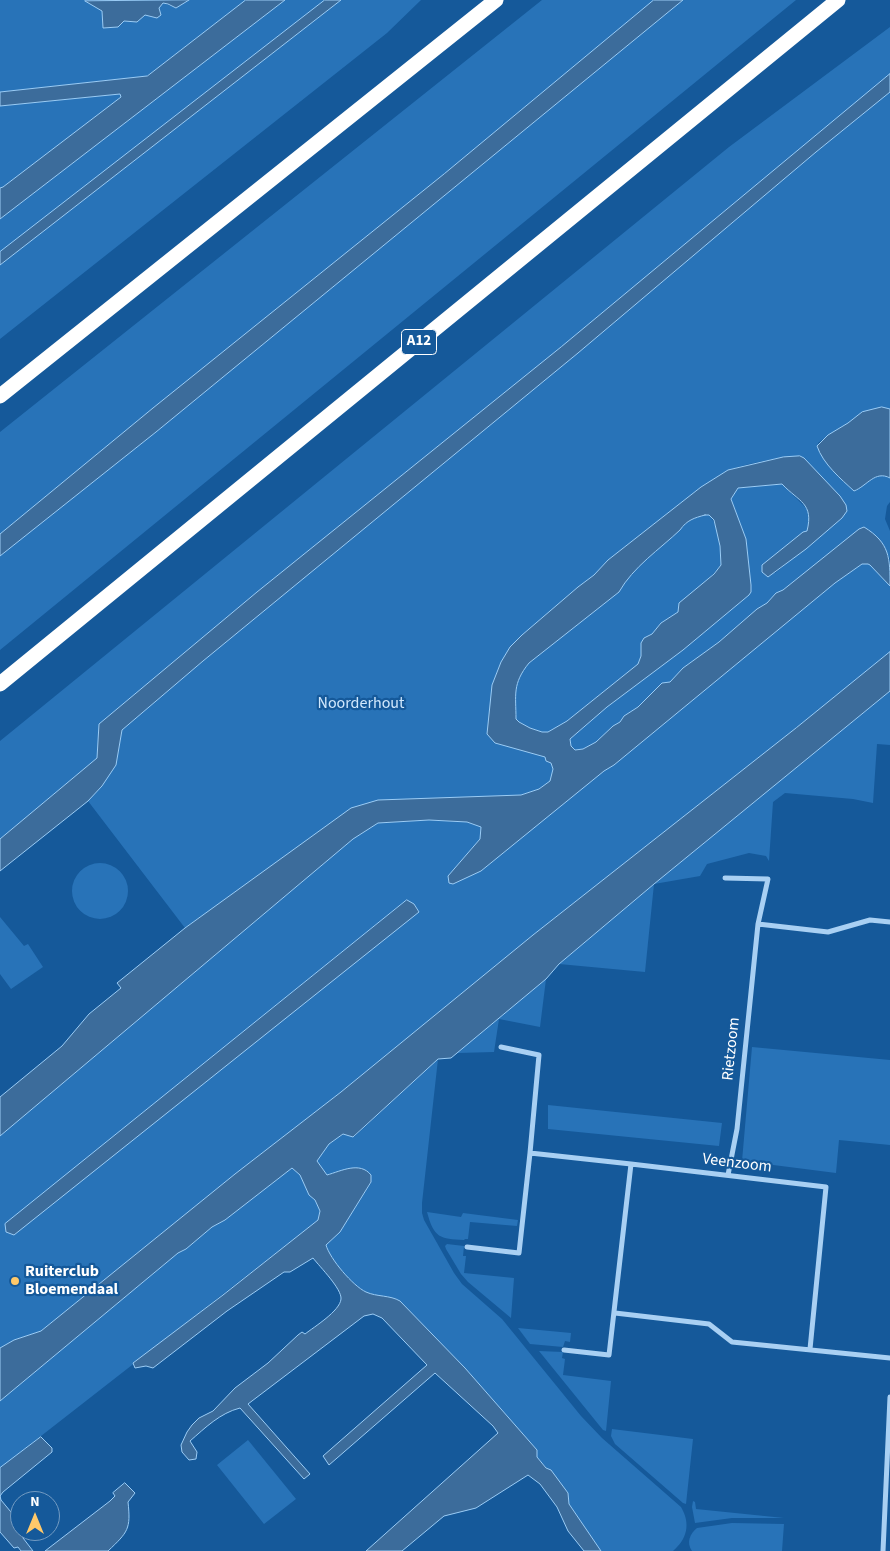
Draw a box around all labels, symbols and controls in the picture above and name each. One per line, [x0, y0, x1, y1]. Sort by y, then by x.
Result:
road number: A12 [402, 330, 436, 354]
park label: Noorderhout [318, 694, 404, 714]
street label: Rietzoom [719, 1016, 745, 1082]
street label: Veenzoom [701, 1150, 773, 1178]
place label: Ruiterclub Bloemendaal [25, 1262, 118, 1300]
marker: Ruiterclub Bloemendaal [9, 1275, 21, 1287]
north arrow [10, 1491, 60, 1541]
text: N [30, 1492, 40, 1512]

